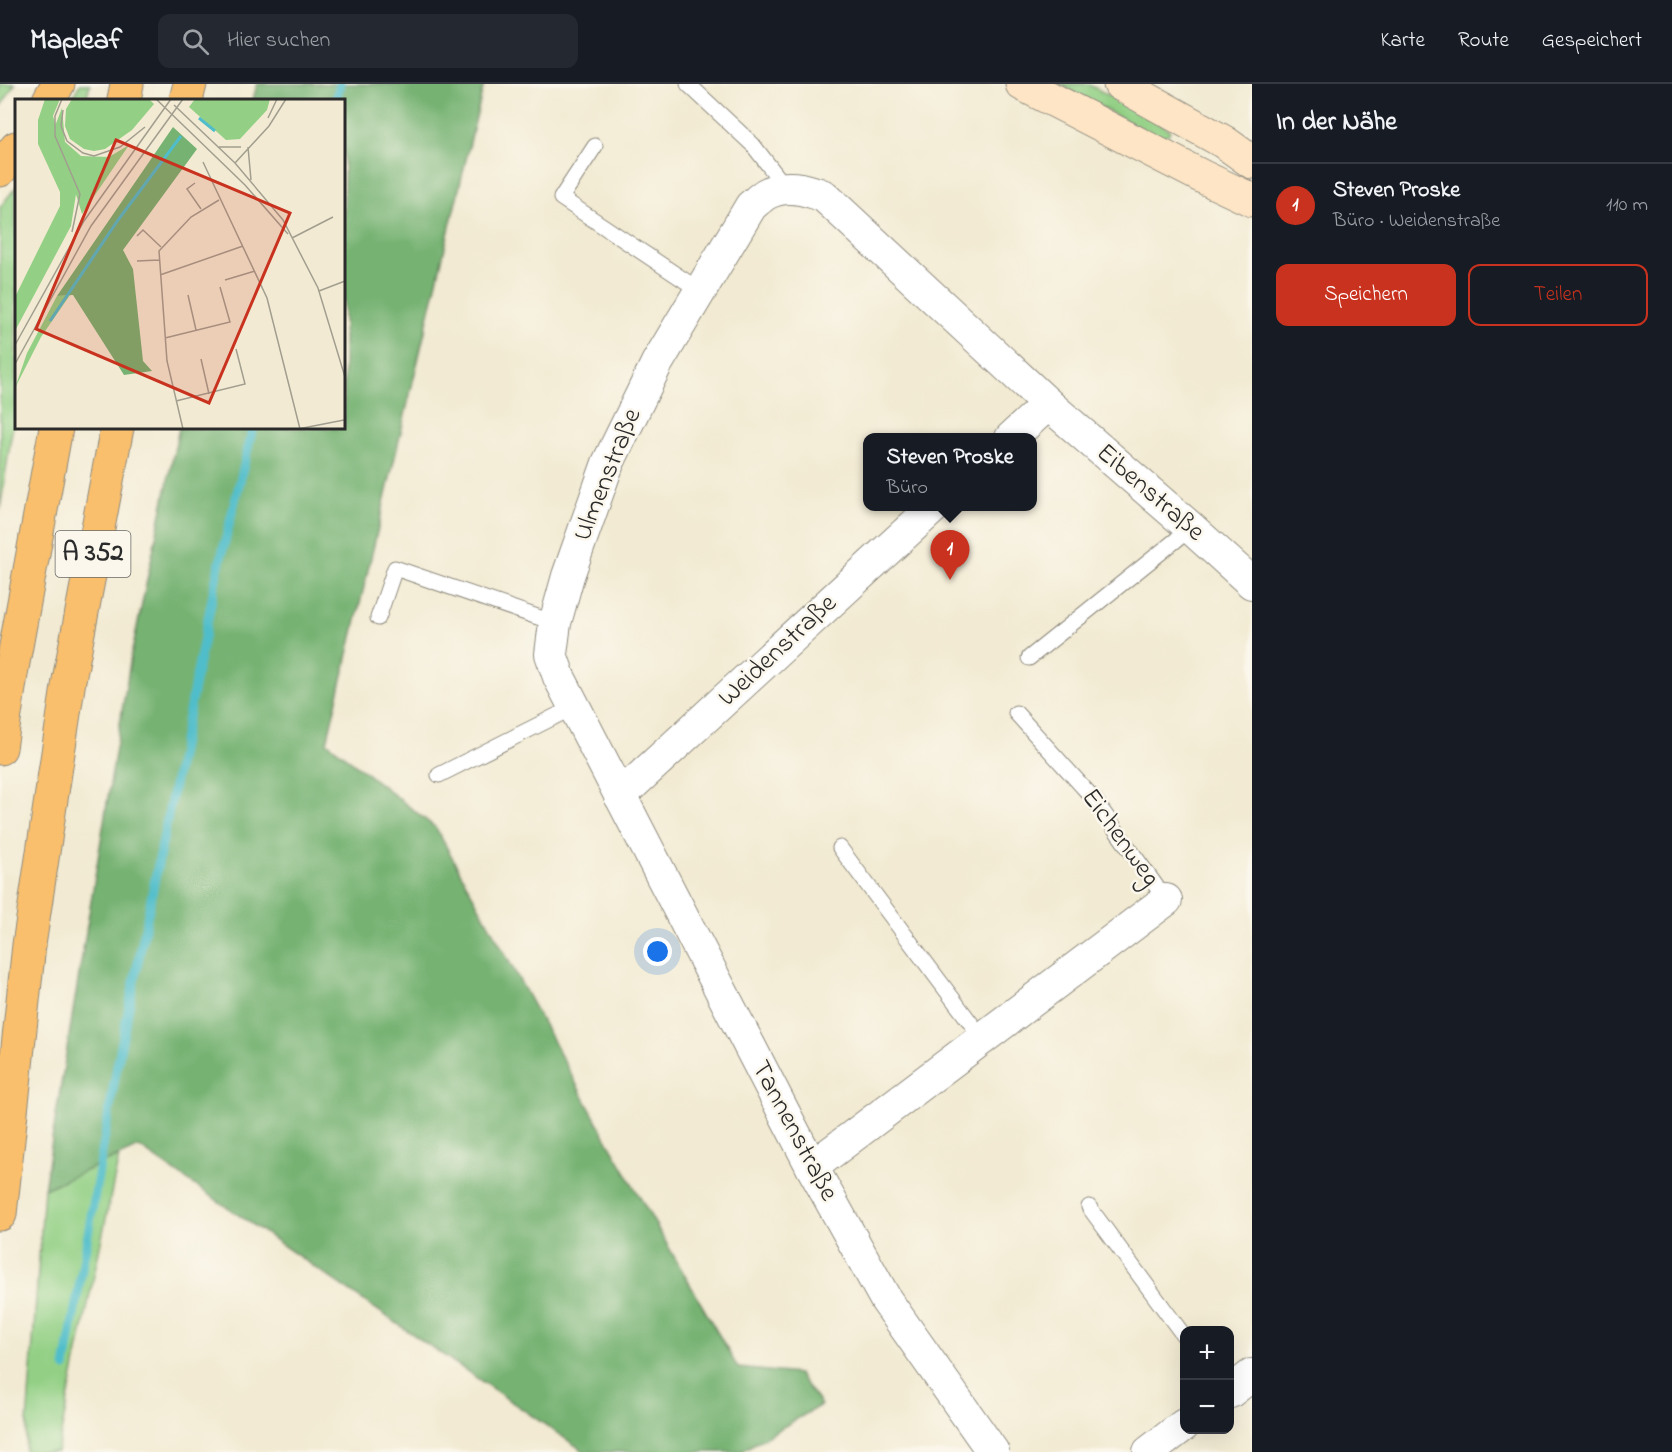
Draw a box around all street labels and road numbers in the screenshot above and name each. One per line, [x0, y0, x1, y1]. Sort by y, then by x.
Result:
street label: Ulmenstraße [564, 402, 653, 547]
street label: Eibenstraße [1087, 435, 1214, 552]
road number: A 352 [56, 531, 130, 577]
street label: Weidenstraße [710, 585, 847, 717]
street label: Eichenweg [1071, 781, 1169, 895]
street label: Tannenstraße [741, 1054, 848, 1209]

